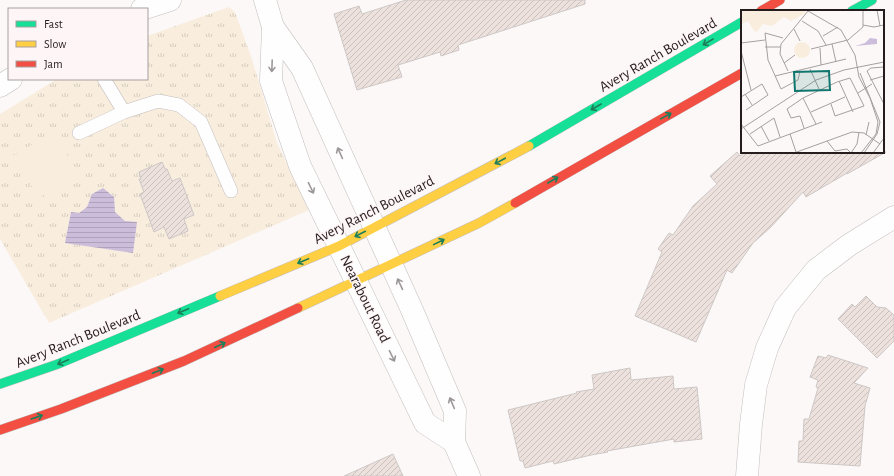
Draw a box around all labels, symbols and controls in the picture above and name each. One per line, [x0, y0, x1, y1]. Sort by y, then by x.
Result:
legend [8, 8, 148, 80]
inset map [741, 10, 884, 153]
street label: Avery Ranch Boulevard [597, 15, 720, 95]
text: Fast [44, 18, 63, 30]
text: Slow [44, 38, 66, 50]
one-way arrow [702, 38, 714, 46]
text: Jam [44, 58, 63, 70]
one-way arrow [268, 59, 275, 72]
one-way arrow [590, 104, 602, 112]
one-way arrow [660, 112, 672, 120]
one-way arrow [336, 148, 343, 160]
one-way arrow [495, 158, 507, 165]
street label: Avery Ranch Boulevard [311, 173, 437, 247]
one-way arrow [547, 176, 559, 184]
one-way arrow [308, 182, 315, 194]
one-way arrow [355, 231, 367, 239]
one-way arrow [433, 238, 445, 245]
street label: Nearabout Road [337, 253, 393, 345]
one-way arrow [297, 258, 309, 265]
one-way arrow [396, 279, 403, 291]
street label: Avery Ranch Boulevard [14, 307, 143, 371]
one-way arrow [177, 308, 189, 316]
one-way arrow [213, 341, 225, 348]
one-way arrow [389, 349, 396, 361]
one-way arrow [58, 358, 70, 366]
one-way arrow [152, 367, 164, 375]
one-way arrow [448, 398, 455, 410]
one-way arrow [30, 413, 42, 421]

